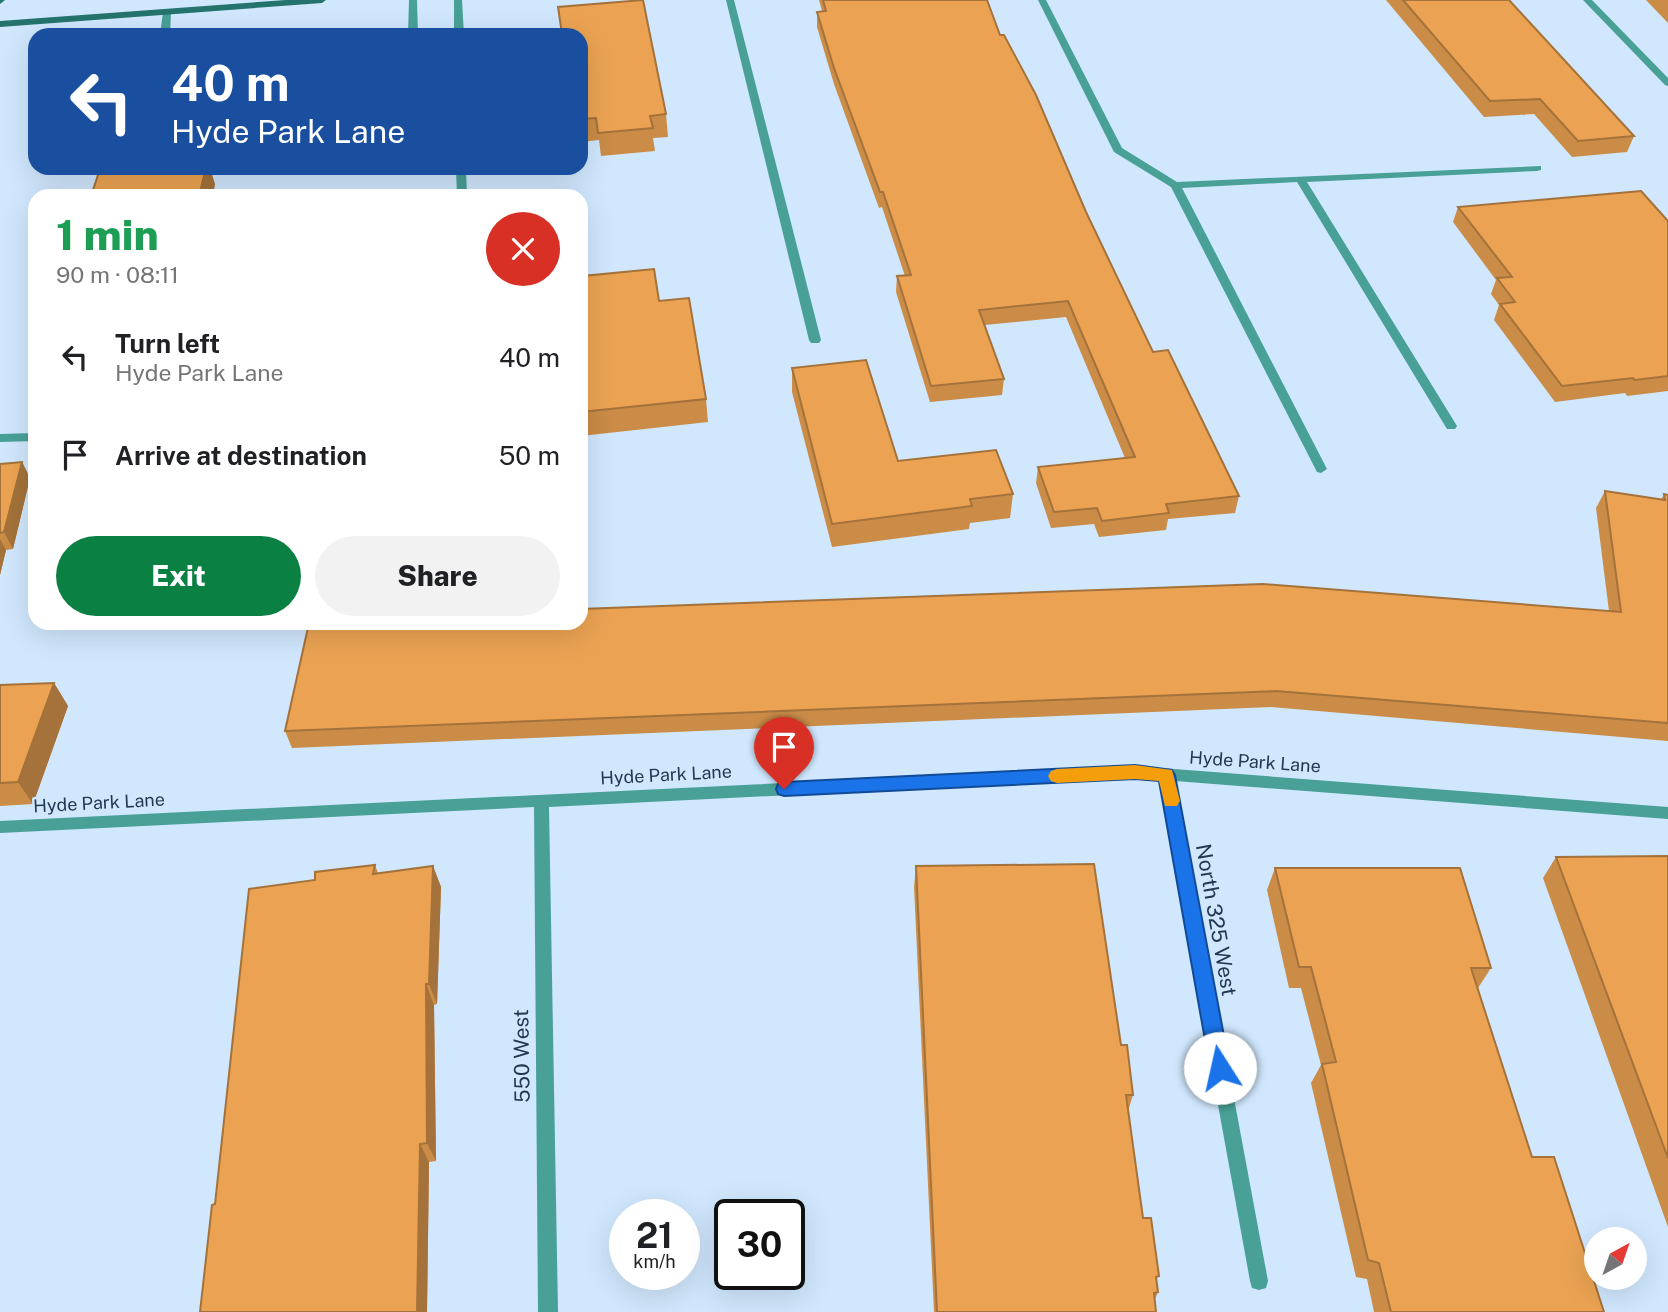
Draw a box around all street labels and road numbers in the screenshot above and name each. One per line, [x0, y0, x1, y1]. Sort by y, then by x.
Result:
street label: Hyde Park Lane [1189, 746, 1322, 777]
street label: Hyde Park Lane [600, 761, 732, 788]
street label: Hyde Park Lane [33, 789, 165, 816]
street label: North 325 West [1191, 842, 1242, 998]
street label: 550 West [508, 1009, 535, 1103]

